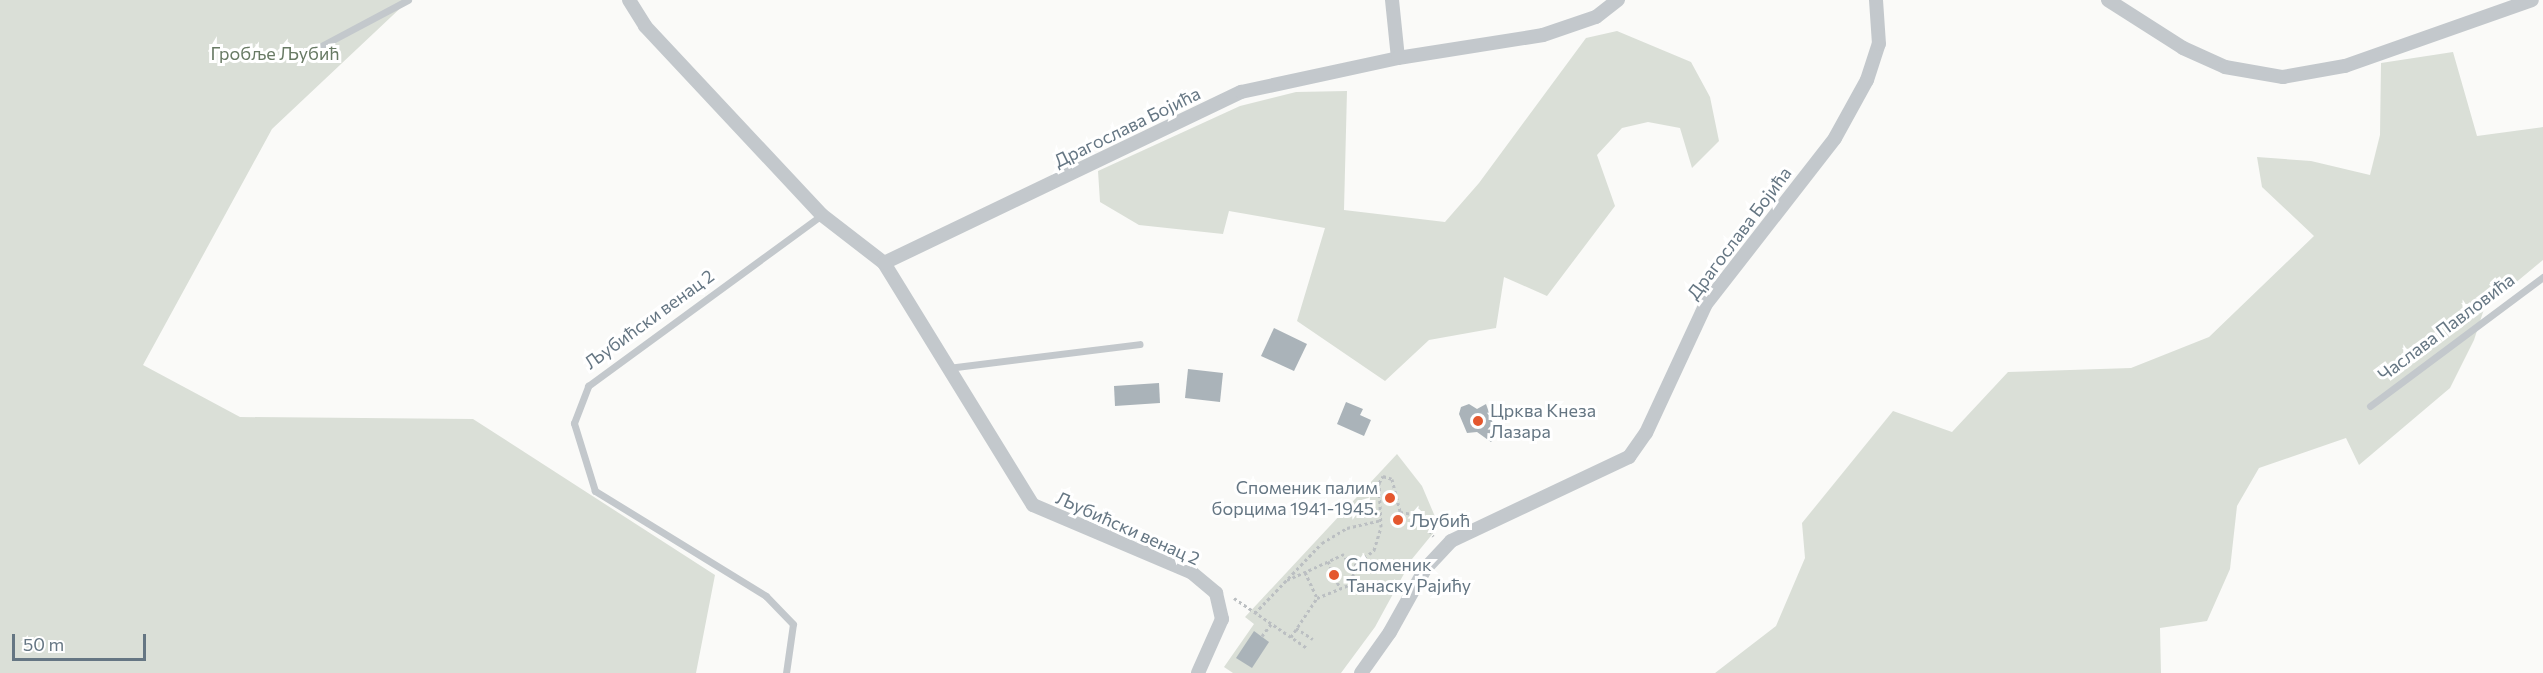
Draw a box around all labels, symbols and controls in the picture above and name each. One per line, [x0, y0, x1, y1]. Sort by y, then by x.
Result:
park label: Гробље Љубић [210, 42, 340, 64]
street label: Драгослава Бојића [1050, 82, 1204, 172]
street label: Драгослава Бојића [1682, 163, 1796, 303]
street label: Љубићски венац 2 [580, 265, 718, 373]
street label: Часлава Павловића [2373, 269, 2519, 385]
place label: Црква Кнеза Лазара [1490, 400, 1596, 442]
marker: Црква Кнеза Лазара [1471, 414, 1485, 428]
place label: Споменик палим борцима 1941-1945. [1212, 477, 1378, 520]
street label: Љубићски венац 2 [1053, 487, 1203, 569]
marker: Споменик палим борцима 1941-1945. [1383, 491, 1397, 505]
place label: Љубић [1410, 509, 1470, 531]
marker: Љубић [1391, 513, 1405, 527]
place label: Споменик Танаску Рајићу [1346, 554, 1471, 596]
marker: Споменик Танаску Рајићу [1327, 568, 1341, 582]
scale bar [15, 622, 148, 660]
text: 50 m [23, 633, 64, 655]

